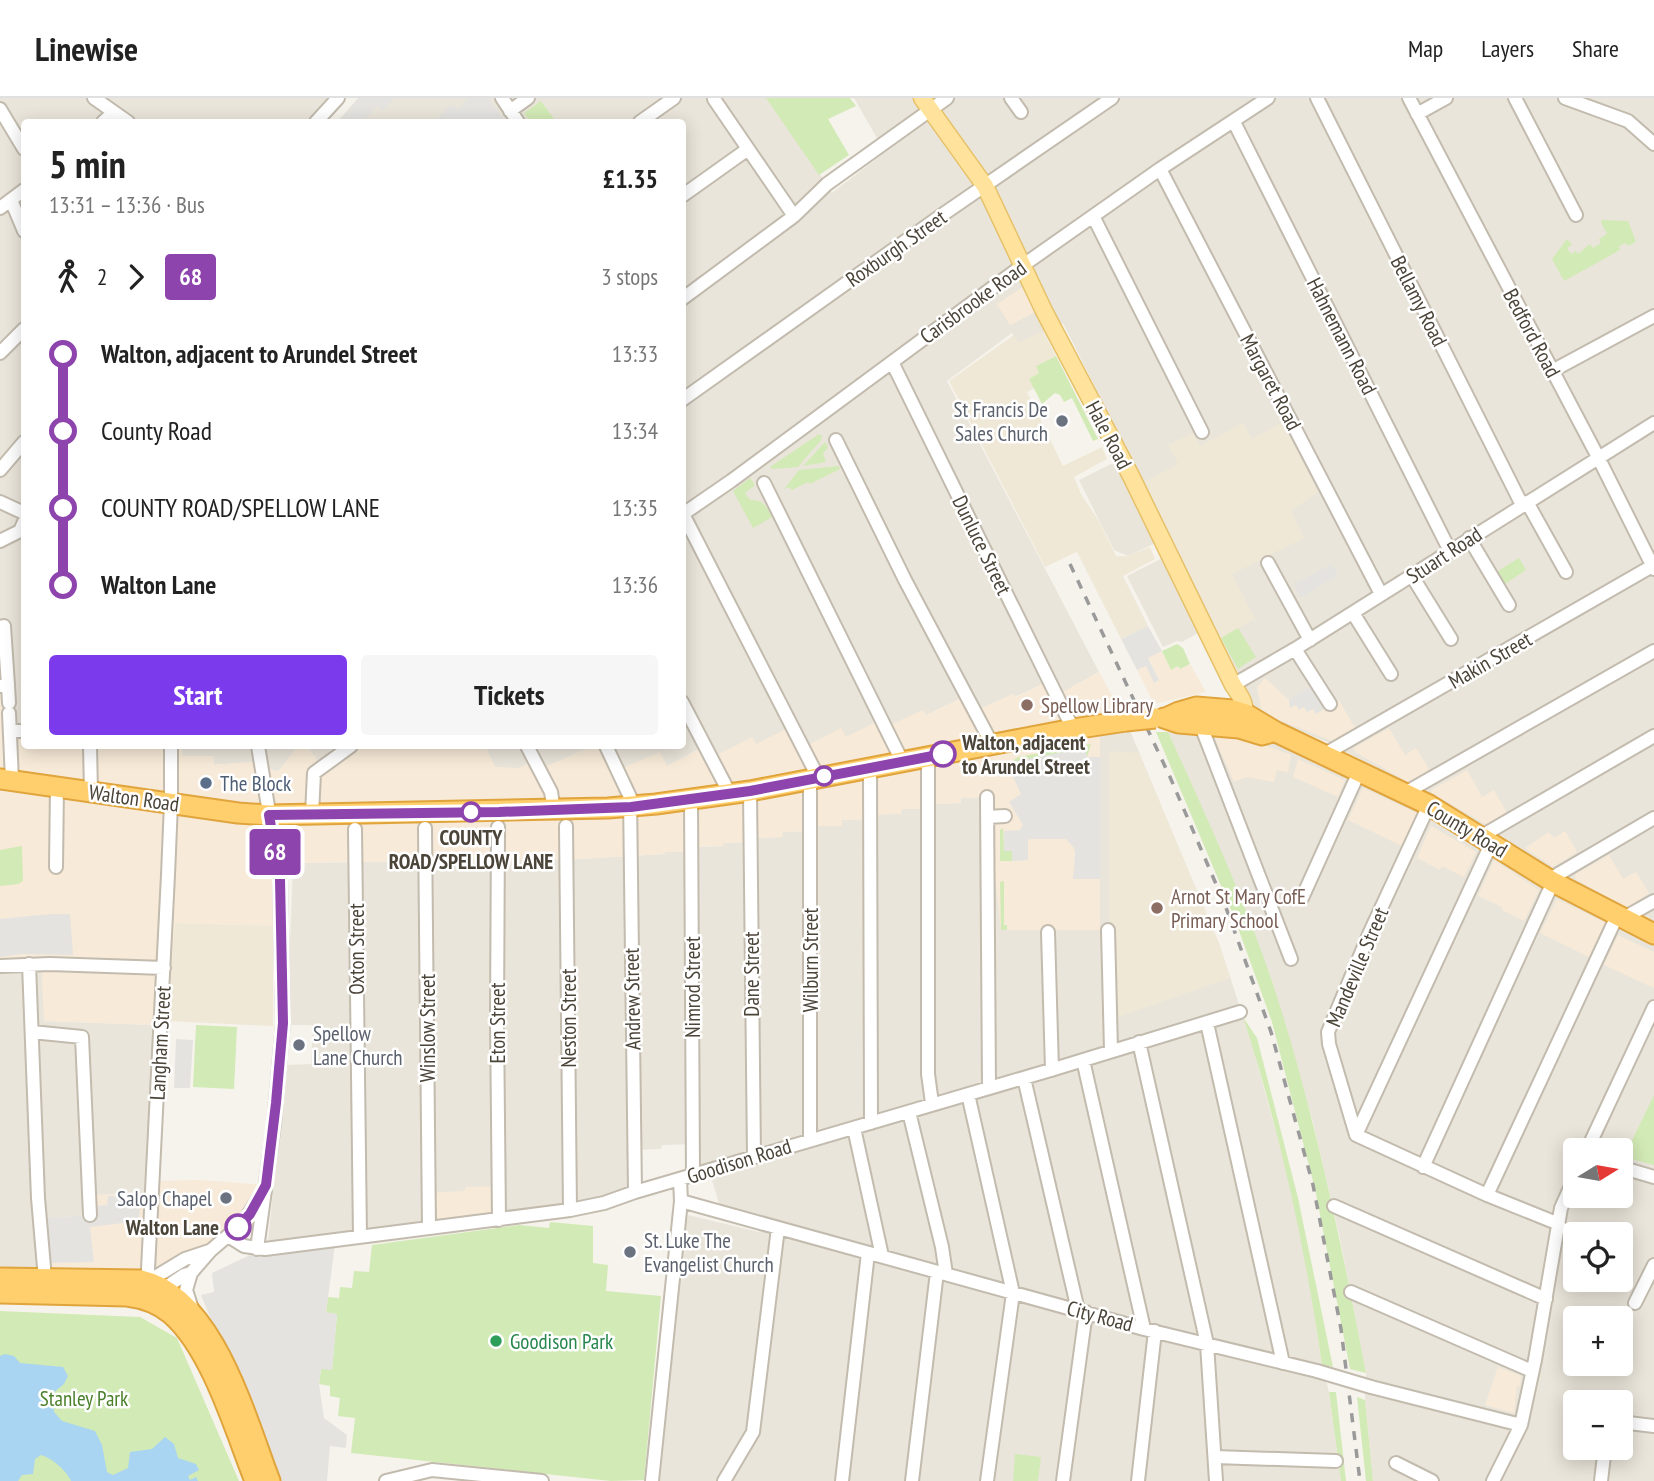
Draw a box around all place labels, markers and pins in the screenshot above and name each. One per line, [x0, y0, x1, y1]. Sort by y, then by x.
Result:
place label: St Francis De Sales Church [953, 396, 1048, 447]
marker: St Francis De Sales Church [1054, 413, 1070, 429]
place label: Spellow Library [1041, 692, 1153, 719]
marker: Spellow Library [1019, 697, 1035, 713]
place label: Walton, adjacent to Arundel Street [961, 729, 1090, 780]
marker: Walton, adjacent to Arundel Street [930, 741, 956, 767]
unlabelled marker [814, 766, 834, 786]
place label: The Block [220, 770, 291, 797]
marker: The Block [198, 775, 214, 791]
marker: COUNTY ROAD/SPELLOW LANE [461, 802, 481, 822]
place label: COUNTY ROAD/SPELLOW LANE [389, 824, 553, 875]
place label: Arnot St Mary CofE Primary School [1171, 883, 1306, 934]
marker: Arnot St Mary CofE Primary School [1149, 900, 1165, 916]
place label: Spellow Lane Church [313, 1020, 403, 1071]
marker: Spellow Lane Church [291, 1037, 307, 1053]
place label: Salop Chapel [117, 1185, 212, 1212]
marker: Salop Chapel [218, 1190, 234, 1206]
place label: Walton Lane [125, 1214, 219, 1241]
marker: Walton Lane [225, 1214, 251, 1240]
place label: St. Luke The Evangelist Church [644, 1227, 774, 1278]
marker: St. Luke The Evangelist Church [622, 1244, 638, 1260]
place label: Goodison Park [510, 1328, 613, 1355]
marker: Goodison Park [488, 1333, 504, 1349]

